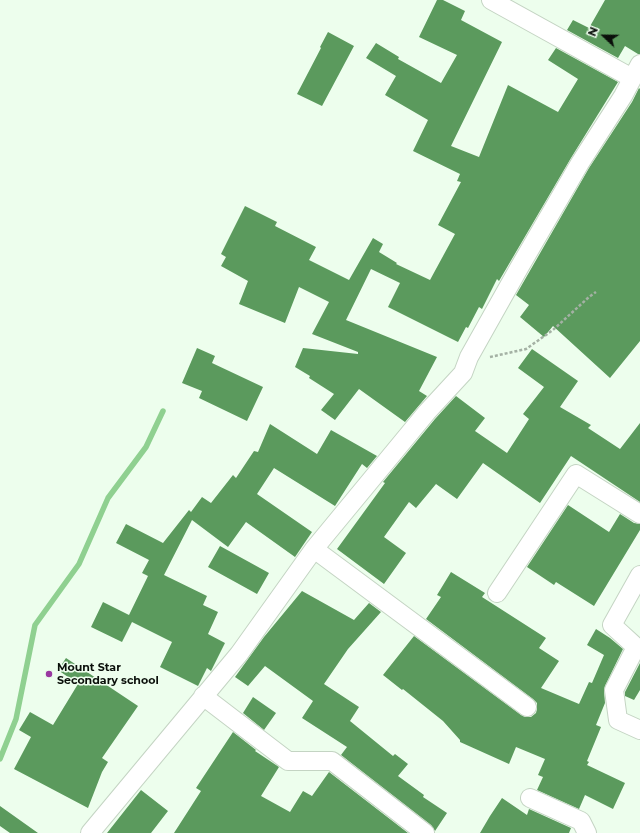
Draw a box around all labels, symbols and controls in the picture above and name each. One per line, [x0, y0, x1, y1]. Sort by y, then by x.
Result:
north arrow [584, 16, 624, 56]
text: N [585, 25, 601, 38]
place label: Mount Star Secondary school [57, 661, 159, 687]
marker: Mount Star Secondary school [44, 669, 54, 679]

